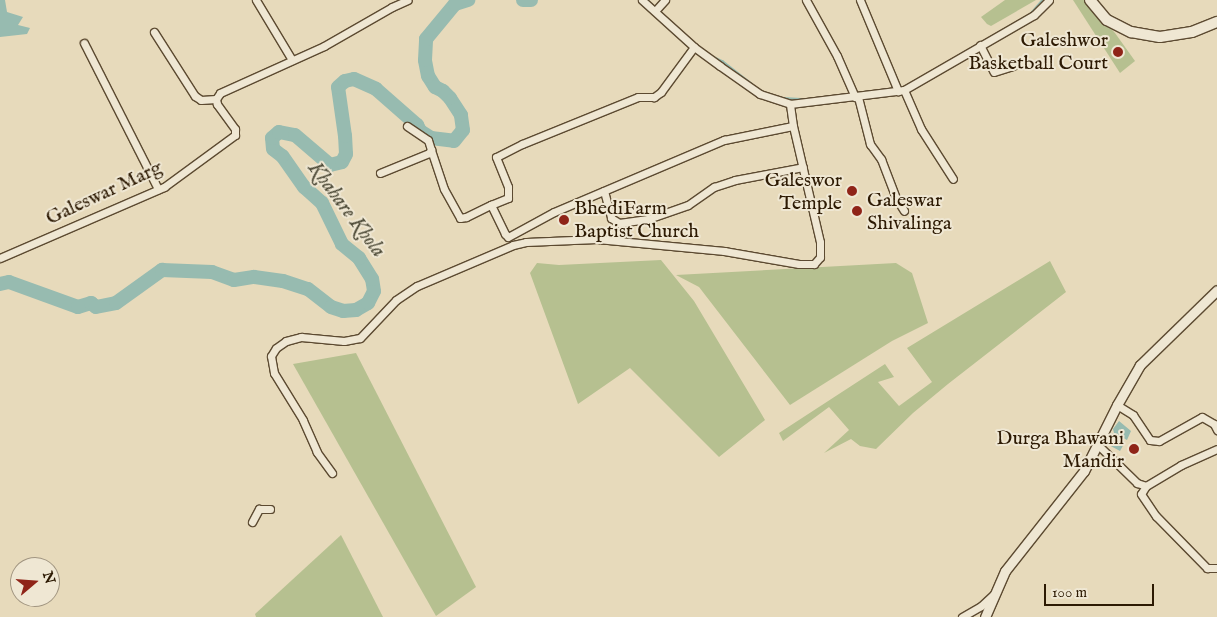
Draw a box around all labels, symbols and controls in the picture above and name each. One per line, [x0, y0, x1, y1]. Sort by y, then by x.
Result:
place label: Galeshwor Basketball Court [968, 29, 1108, 76]
marker: Galeshwor Basketball Court [1112, 46, 1124, 58]
street label: Galeswar Marg [42, 156, 166, 230]
water label: Khahare Khola [302, 157, 390, 263]
place label: Galeswor Temple [765, 168, 842, 215]
marker: Galeswor Temple [846, 185, 858, 197]
place label: Galeswar Shivalinga [867, 188, 952, 235]
place label: BhediFarm Baptist Church [574, 196, 699, 243]
marker: Galeswar Shivalinga [851, 205, 863, 217]
marker: BhediFarm Baptist Church [558, 214, 570, 226]
place label: Durga Bhawani Mandir [996, 426, 1124, 473]
marker: Durga Bhawani Mandir [1128, 443, 1140, 455]
north arrow [10, 557, 60, 607]
text: N [38, 569, 59, 586]
scale bar [1047, 574, 1157, 606]
text: 100 m [1052, 583, 1087, 602]

